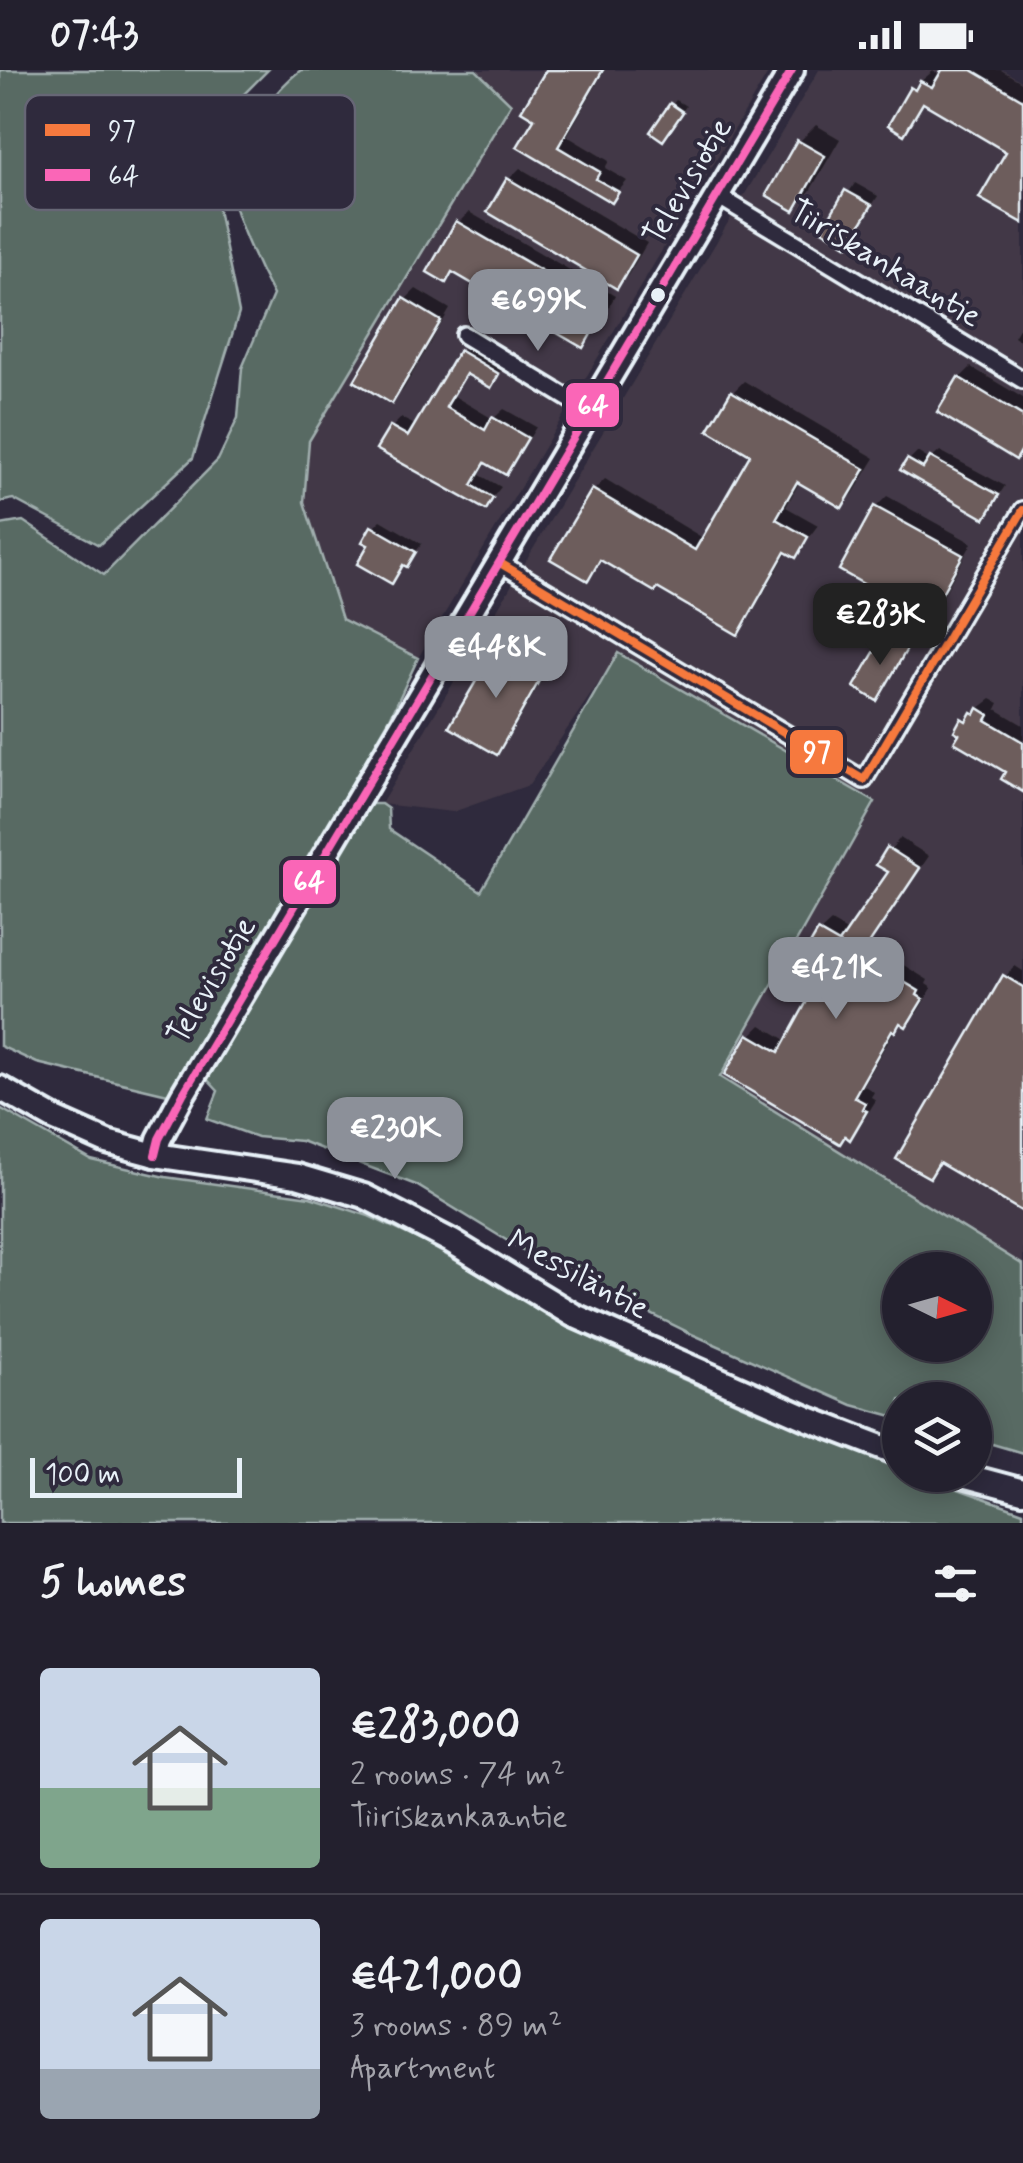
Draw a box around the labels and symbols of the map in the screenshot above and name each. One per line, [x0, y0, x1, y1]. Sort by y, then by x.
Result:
legend [25, 95, 355, 210]
street label: Televisiotie [633, 110, 743, 254]
text: 97 [108, 114, 136, 151]
text: 64 [108, 159, 139, 196]
street label: Tiiriskankaantie [781, 190, 989, 338]
pin: €699K [468, 269, 608, 354]
unlabelled marker [648, 285, 668, 305]
line badge: 64 [564, 381, 621, 429]
text: 64 [577, 389, 609, 426]
pin: €283K [810, 583, 950, 668]
pin: €448K [426, 616, 566, 701]
line badge: 97 [788, 728, 845, 776]
text: 97 [803, 735, 831, 772]
line badge: 64 [281, 858, 338, 906]
text: 64 [293, 865, 325, 902]
street label: Televisiotie [157, 909, 267, 1053]
pin: €421K [766, 937, 906, 1022]
pin: €230K [325, 1097, 465, 1182]
street label: Messiläntie [500, 1220, 656, 1330]
north arrow [882, 1252, 992, 1362]
scale bar [30, 1453, 242, 1498]

